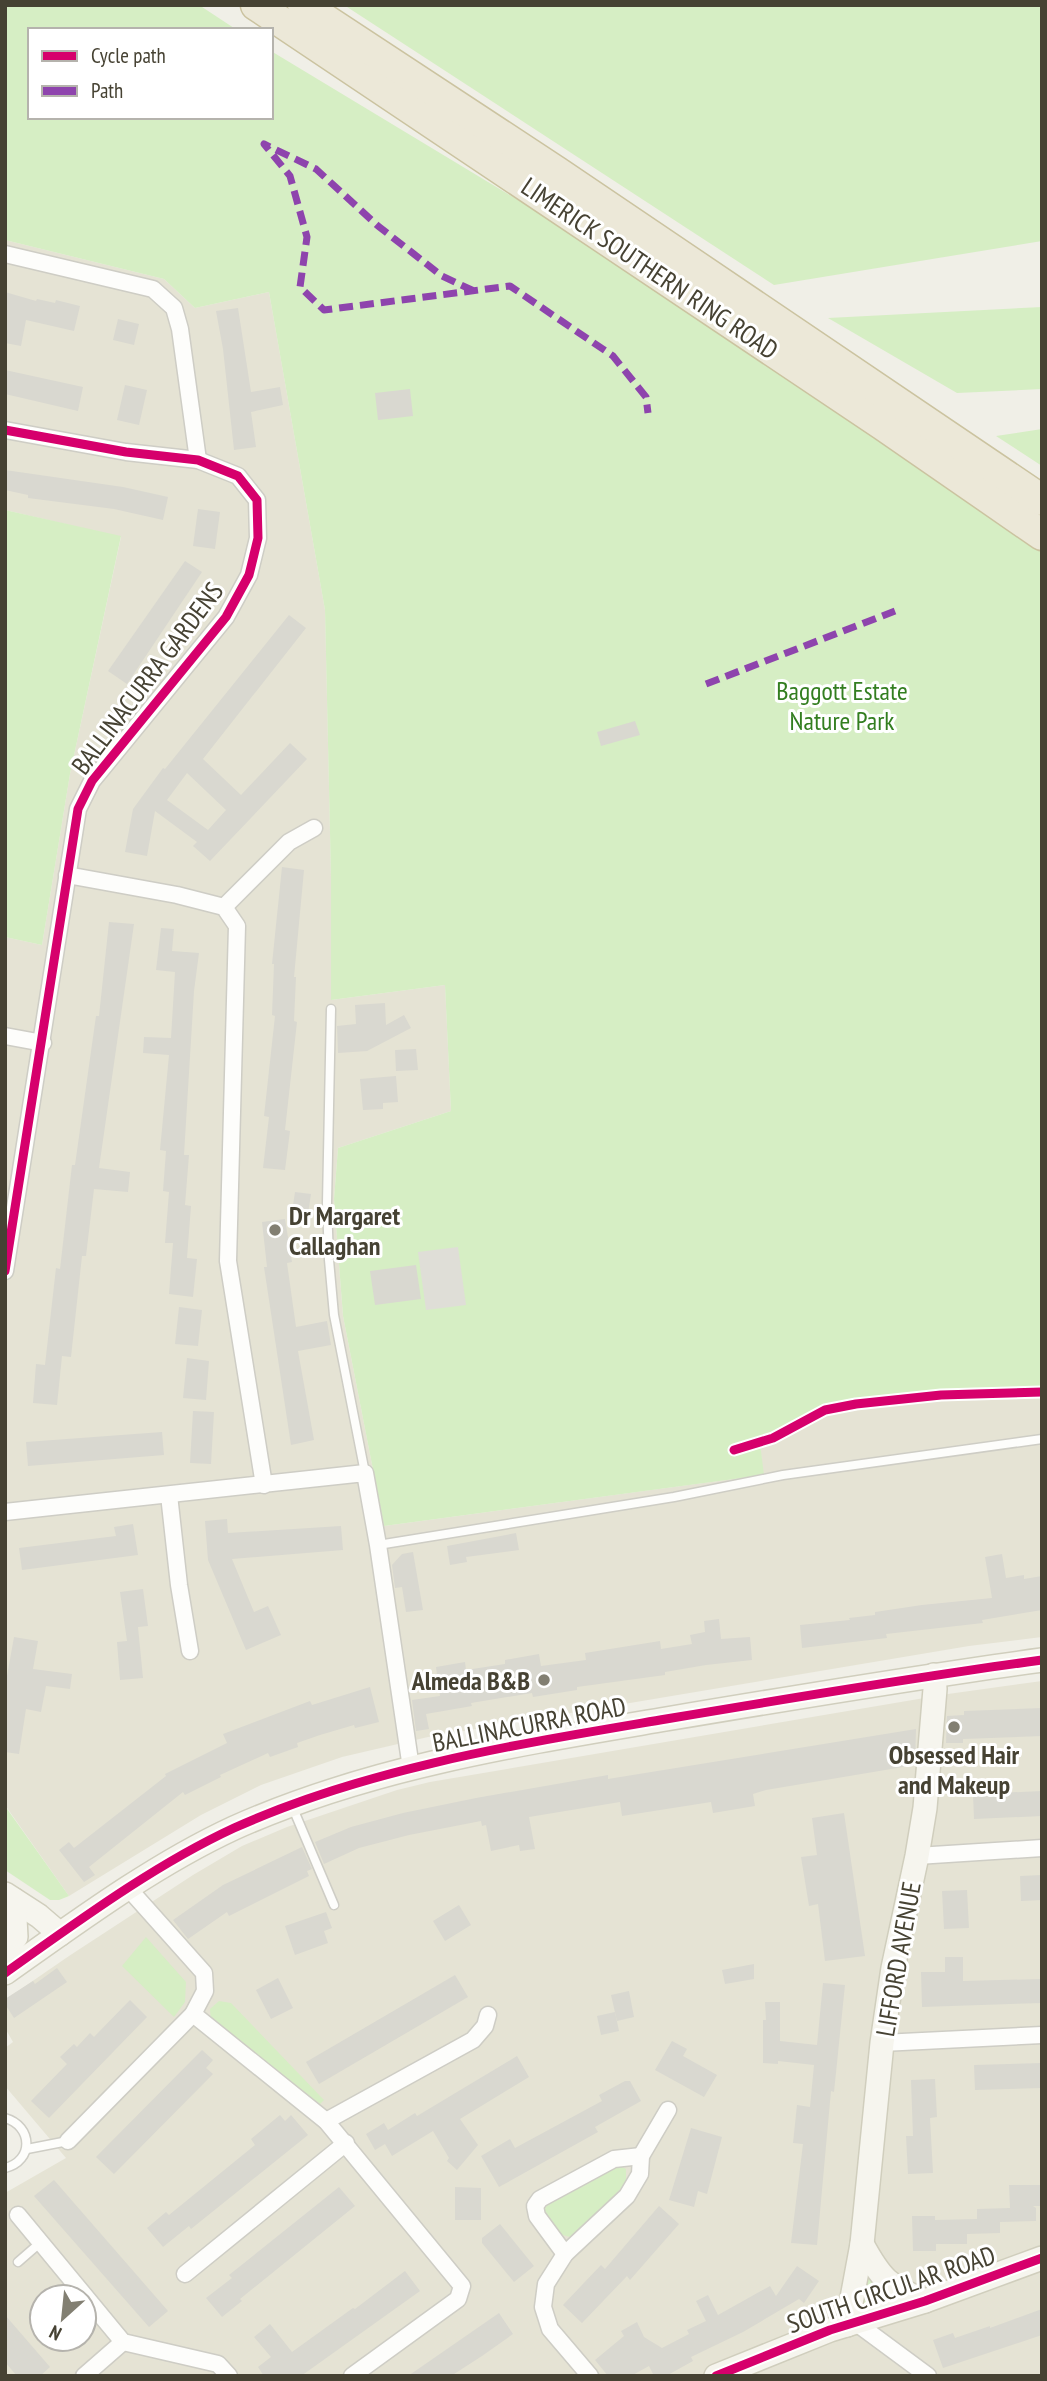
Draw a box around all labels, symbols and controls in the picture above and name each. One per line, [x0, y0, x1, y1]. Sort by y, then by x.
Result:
legend [28, 28, 273, 119]
text: Cycle path [91, 42, 166, 69]
text: Path [91, 77, 123, 104]
street label: LIMERICK SOUTHERN RING ROAD [515, 170, 785, 366]
street label: BALLINACURRA GARDENS [64, 575, 230, 781]
park label: Baggott Estate Nature Park [776, 674, 908, 737]
place label: Dr Margaret Callaghan [289, 1199, 400, 1262]
marker: Dr Margaret Callaghan [267, 1222, 283, 1238]
place label: Almeda B&B [411, 1664, 530, 1697]
marker: Almeda B&B [536, 1672, 552, 1688]
street label: BALLINACURRA ROAD [430, 1689, 628, 1759]
marker: Obsessed Hair and Makeup [946, 1719, 962, 1735]
place label: Obsessed Hair and Makeup [889, 1738, 1020, 1801]
street label: LIFFORD AVENUE [868, 1879, 928, 2039]
street label: SOUTH CIRCULAR ROAD [783, 2238, 999, 2340]
north arrow [28, 2283, 98, 2353]
text: N [45, 2320, 65, 2346]

